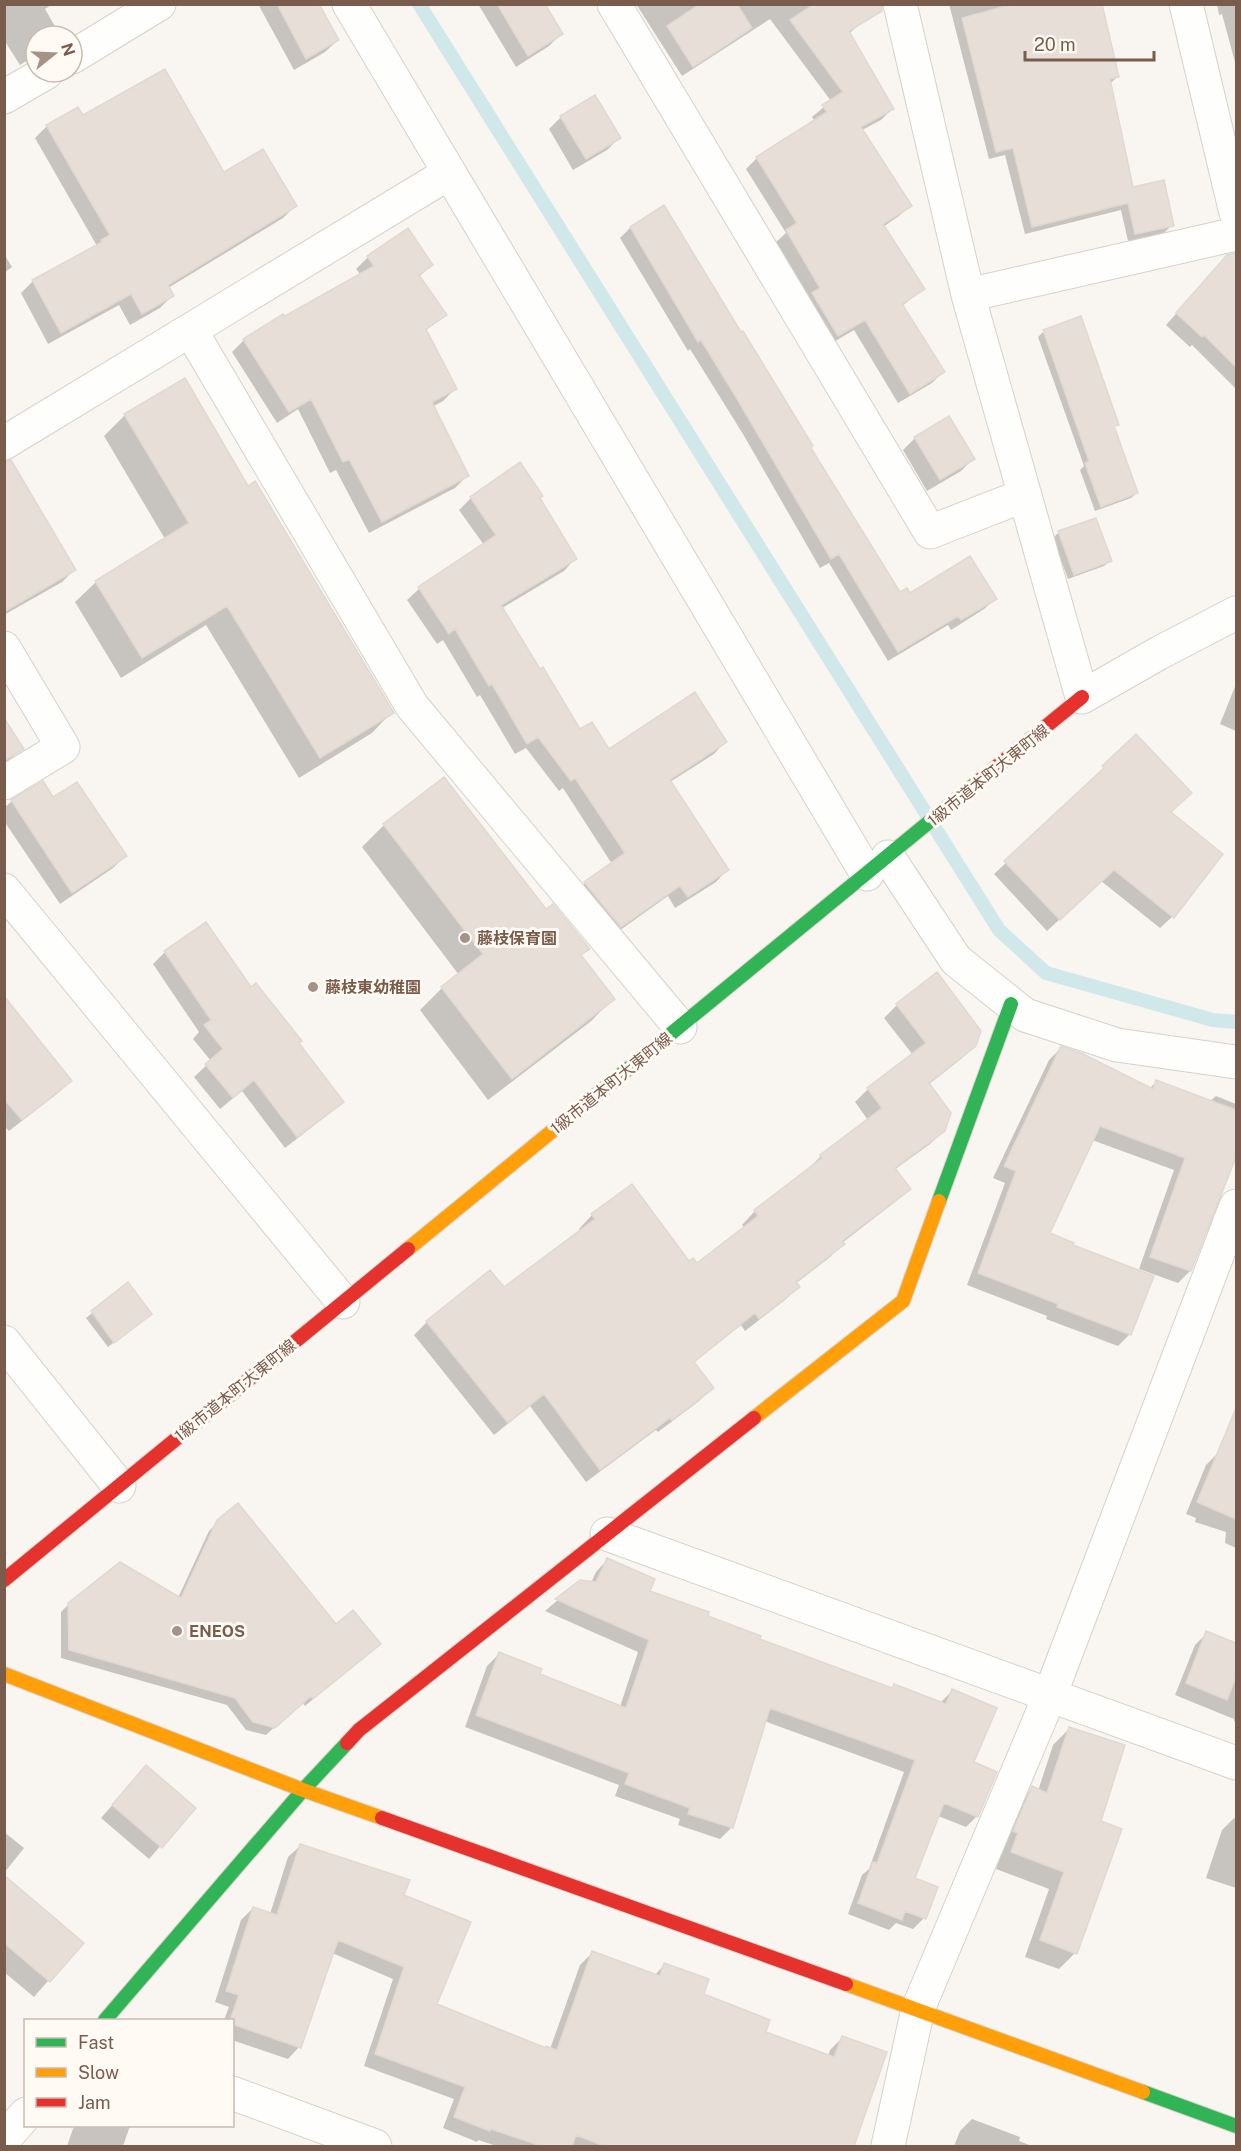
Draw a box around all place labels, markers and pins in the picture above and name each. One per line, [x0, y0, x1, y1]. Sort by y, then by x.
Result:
place label: 藤枝保育園 [477, 929, 557, 948]
marker: 藤枝保育園 [458, 931, 472, 945]
place label: 藤枝東幼稚園 [325, 978, 421, 997]
marker: 藤枝東幼稚園 [306, 980, 320, 994]
place label: ENEOS [189, 1622, 245, 1641]
marker: ENEOS [170, 1624, 184, 1638]

